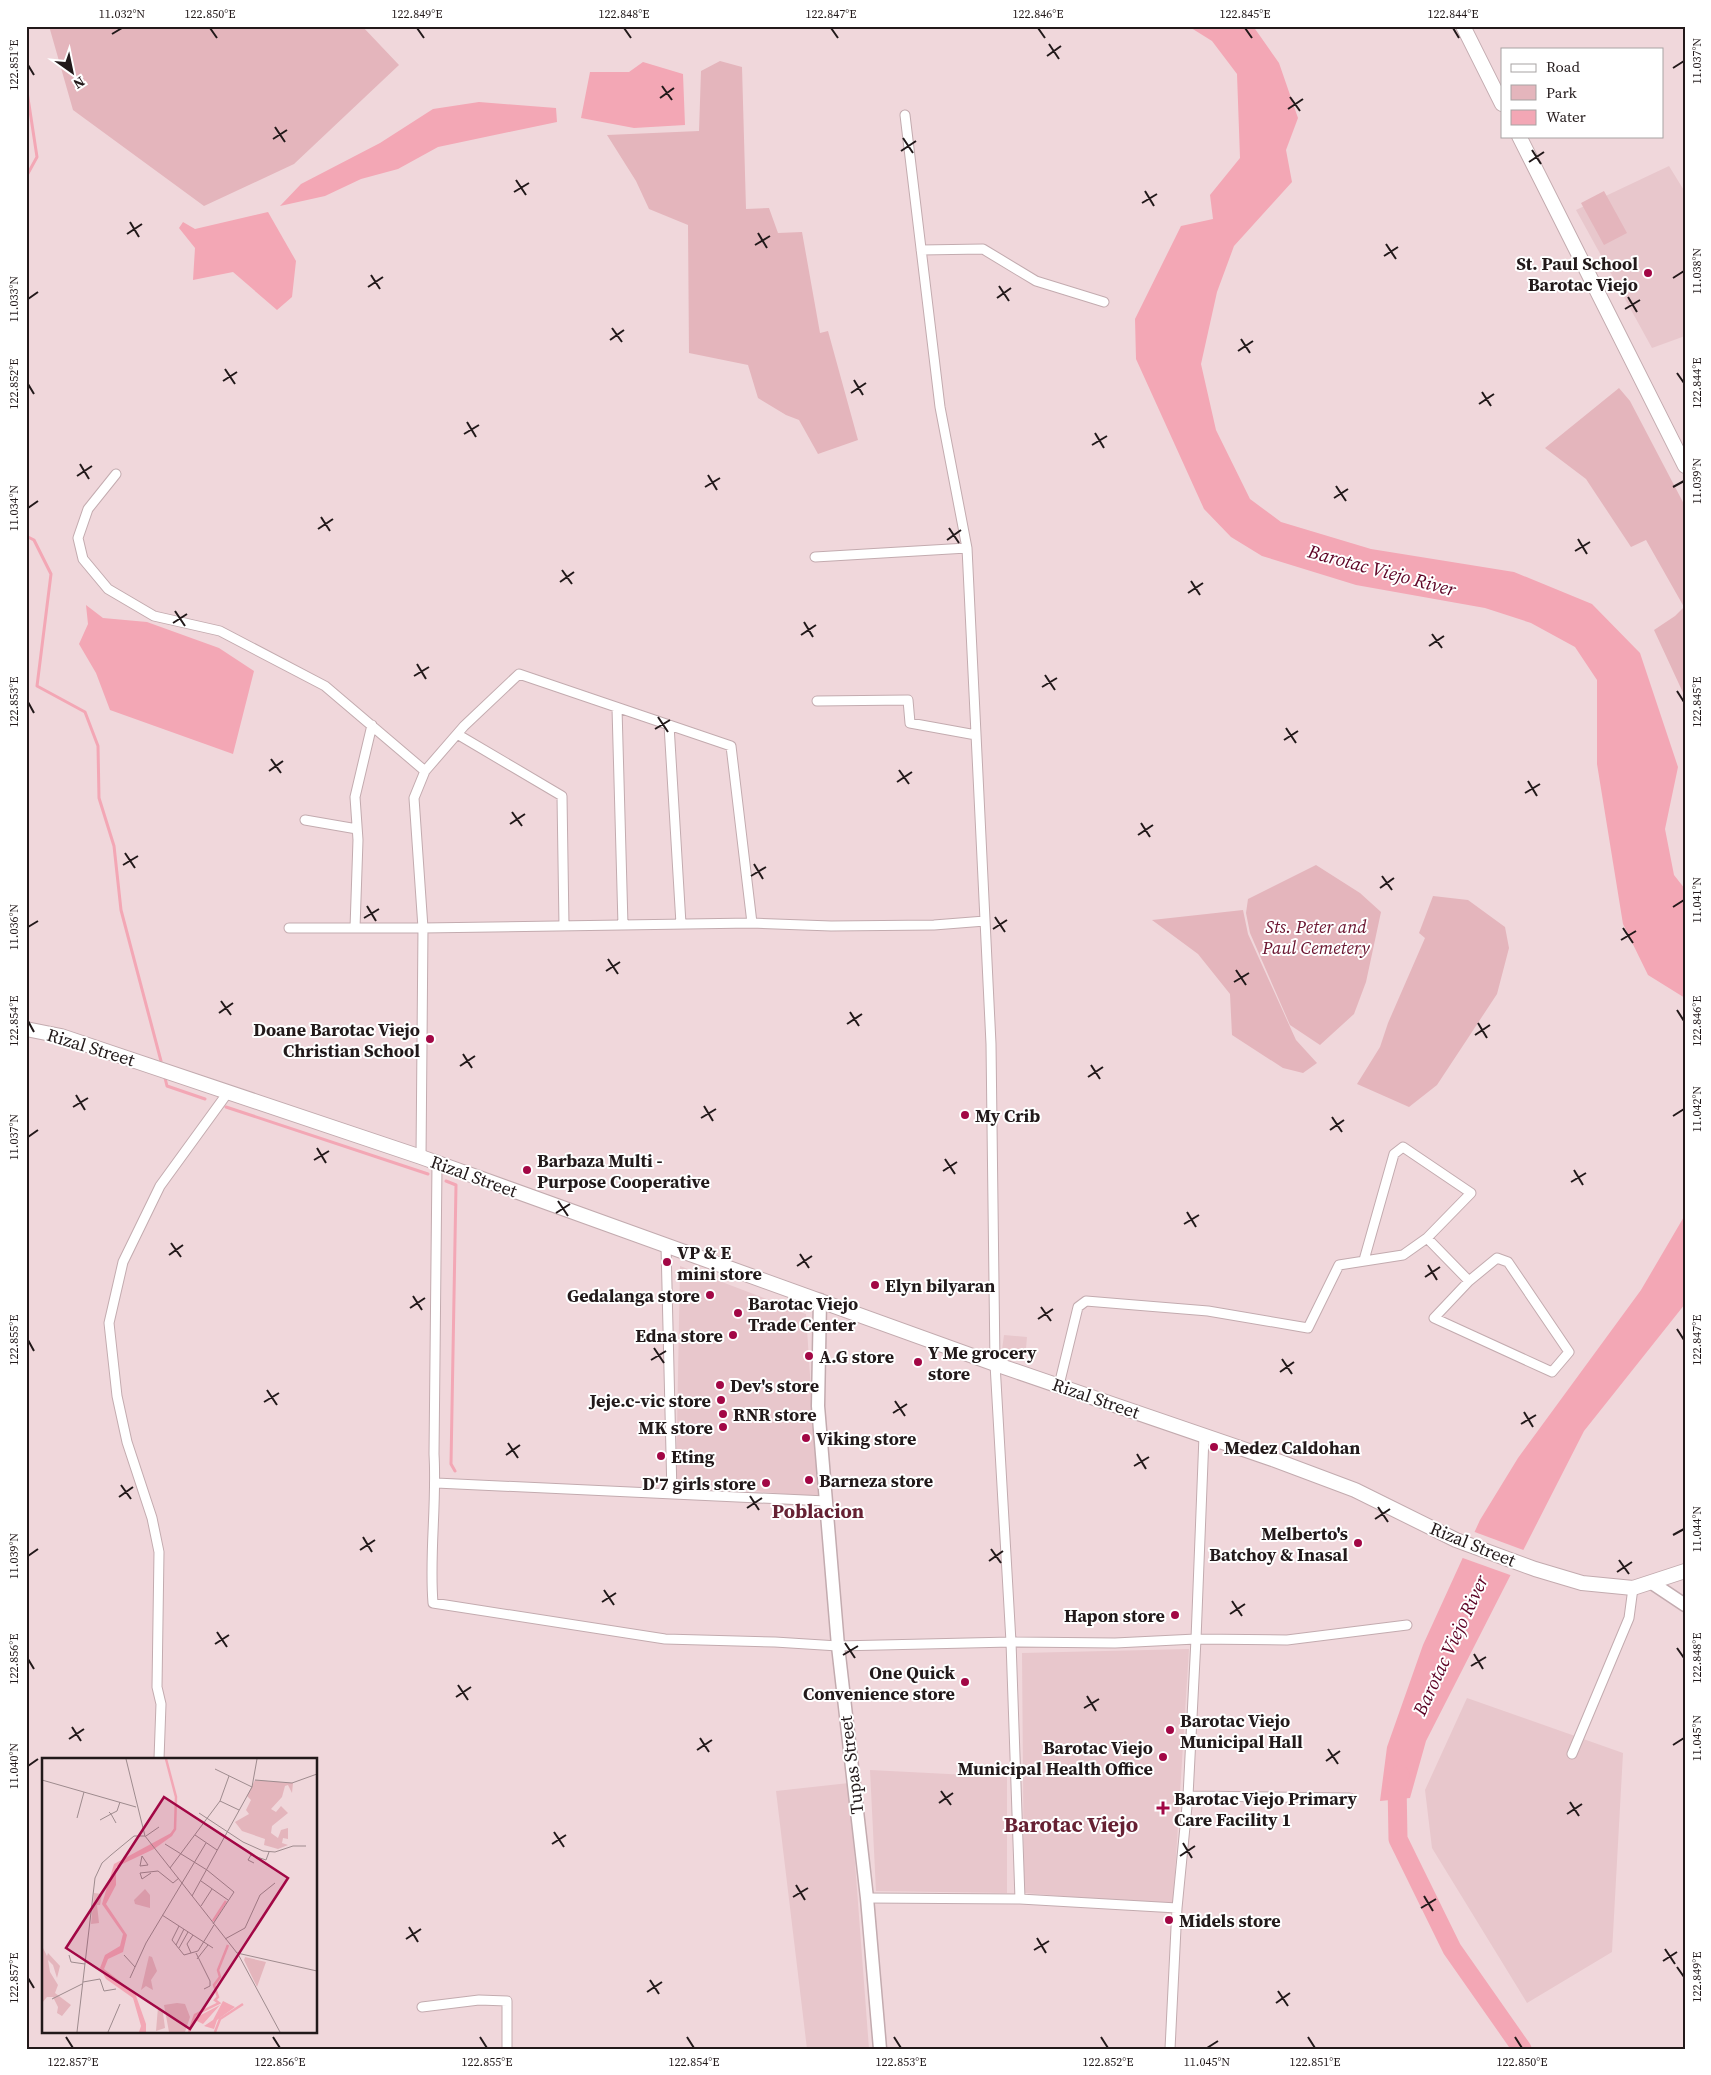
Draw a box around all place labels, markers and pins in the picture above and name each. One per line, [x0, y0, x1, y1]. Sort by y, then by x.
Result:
place label: St. Paul School Barotac Viejo [1516, 251, 1638, 297]
marker: St. Paul School Barotac Viejo [1642, 267, 1654, 279]
place label: Doane Barotac Viejo Christian School [253, 1017, 420, 1063]
marker: Doane Barotac Viejo Christian School [424, 1033, 436, 1045]
place label: My Crib [975, 1103, 1040, 1128]
marker: My Crib [959, 1109, 971, 1121]
place label: Barbaza Multi - Purpose Cooperative [537, 1148, 710, 1194]
marker: Barbaza Multi - Purpose Cooperative [521, 1164, 533, 1176]
place label: VP & E mini store [677, 1240, 762, 1286]
marker: VP & E mini store [661, 1256, 673, 1268]
place label: Elyn bilyaran [885, 1273, 995, 1298]
marker: Elyn bilyaran [869, 1279, 881, 1291]
place label: Gedalanga store [567, 1283, 700, 1308]
marker: Gedalanga store [704, 1289, 716, 1301]
place label: Barotac Viejo Trade Center [748, 1291, 858, 1337]
marker: Barotac Viejo Trade Center [732, 1307, 744, 1319]
place label: Edna store [635, 1323, 723, 1348]
marker: Edna store [727, 1329, 739, 1341]
place label: Y Me grocery store [928, 1340, 1037, 1386]
place label: A.G store [819, 1344, 894, 1369]
marker: A.G store [803, 1350, 815, 1362]
marker: Y Me grocery store [912, 1356, 924, 1368]
place label: Dev's store [730, 1373, 819, 1398]
marker: Dev's store [714, 1379, 726, 1391]
place label: Jeje.c-vic store [588, 1388, 711, 1413]
marker: Jeje.c-vic store [715, 1394, 727, 1406]
place label: RNR store [733, 1402, 817, 1427]
marker: RNR store [717, 1408, 729, 1420]
place label: MK store [638, 1415, 713, 1440]
marker: MK store [717, 1421, 729, 1433]
place label: Viking store [816, 1426, 916, 1451]
marker: Viking store [800, 1432, 812, 1444]
place label: Medez Caldohan [1224, 1435, 1360, 1460]
marker: Medez Caldohan [1208, 1441, 1220, 1453]
place label: Eting [671, 1444, 715, 1469]
marker: Eting [655, 1450, 667, 1462]
place label: Barneza store [819, 1468, 933, 1493]
place label: D'7 girls store [642, 1471, 756, 1496]
marker: Barneza store [803, 1474, 815, 1486]
marker: D'7 girls store [760, 1477, 772, 1489]
place label: Melberto's Batchoy & Inasal [1209, 1521, 1348, 1567]
marker: Melberto's Batchoy & Inasal [1352, 1537, 1364, 1549]
place label: Hapon store [1064, 1603, 1165, 1628]
marker: Hapon store [1169, 1609, 1181, 1621]
place label: One Quick Convenience store [803, 1660, 955, 1706]
marker: One Quick Convenience store [959, 1676, 971, 1688]
place label: Barotac Viejo Municipal Hall [1180, 1708, 1303, 1754]
marker: Barotac Viejo Municipal Hall [1164, 1724, 1176, 1736]
place label: Barotac Viejo Municipal Health Office [958, 1735, 1153, 1781]
marker: Barotac Viejo Municipal Health Office [1157, 1751, 1169, 1763]
place label: Barotac Viejo Primary Care Facility 1 [1174, 1786, 1357, 1832]
marker: Barotac Viejo Primary Care Facility 1 [1156, 1801, 1170, 1815]
place label: Midels store [1179, 1908, 1281, 1933]
marker: Midels store [1163, 1914, 1175, 1926]

